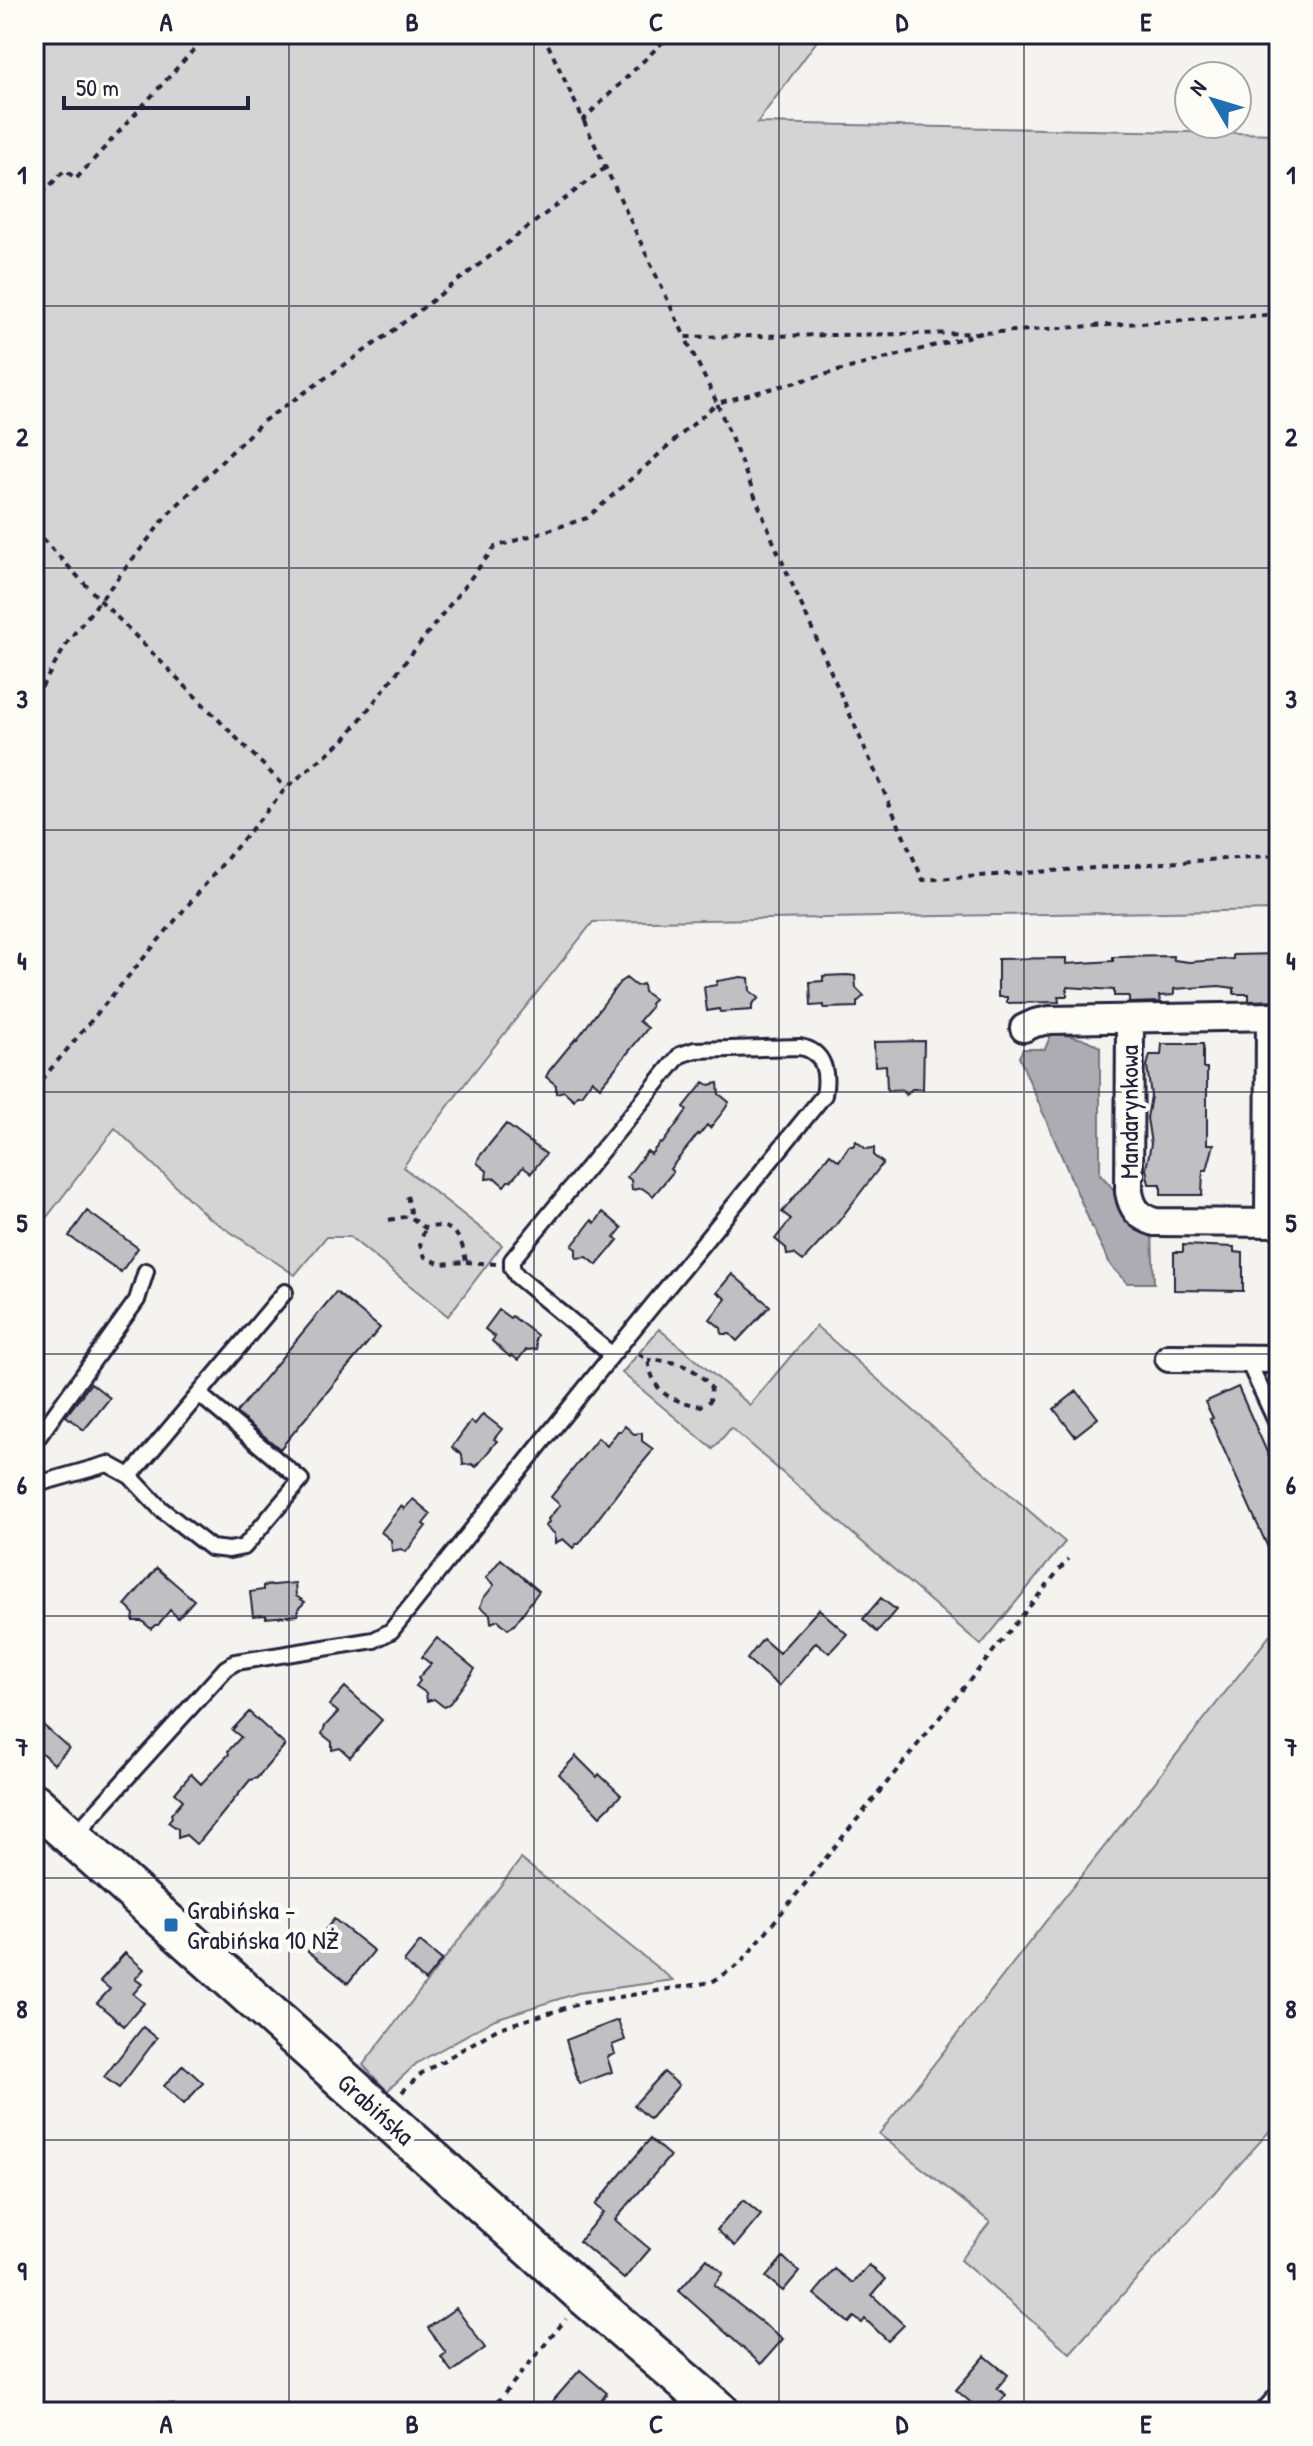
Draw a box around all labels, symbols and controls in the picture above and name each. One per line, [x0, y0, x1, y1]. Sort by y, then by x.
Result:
text: A [160, 4, 173, 39]
text: B [405, 4, 419, 39]
text: C [649, 4, 663, 39]
text: D [896, 4, 909, 39]
text: E [1140, 4, 1152, 39]
scale bar [64, 60, 248, 110]
north arrow [1173, 60, 1253, 140]
text: 50 m [76, 71, 119, 103]
text: N [1182, 74, 1213, 102]
text: 1 [17, 157, 27, 192]
text: 1 [1286, 157, 1296, 192]
text: 2 [16, 419, 29, 454]
text: 2 [1285, 419, 1298, 454]
text: 3 [16, 681, 28, 716]
text: 3 [1285, 681, 1297, 716]
text: 4 [17, 943, 27, 978]
text: 4 [1286, 943, 1296, 978]
street label: Mandarynkowa [1111, 1045, 1146, 1179]
text: 5 [17, 1205, 28, 1240]
text: 5 [1286, 1205, 1297, 1240]
text: 6 [17, 1467, 28, 1502]
text: 6 [1286, 1467, 1297, 1502]
text: 7 [15, 1729, 29, 1764]
text: 7 [1284, 1729, 1298, 1764]
place label: Grabińska - Grabińska 10 NŻ [187, 1892, 339, 1957]
marker: Grabińska - Grabińska 10 NŻ [162, 1916, 180, 1934]
text: 8 [16, 1991, 28, 2026]
text: 8 [1285, 1991, 1297, 2026]
street label: Grabińska [330, 2065, 422, 2152]
text: 9 [17, 2253, 27, 2288]
text: 9 [1286, 2253, 1296, 2288]
text: A [160, 2406, 173, 2441]
text: B [405, 2406, 419, 2441]
text: C [649, 2406, 663, 2441]
text: D [896, 2406, 909, 2441]
text: E [1140, 2406, 1152, 2441]

